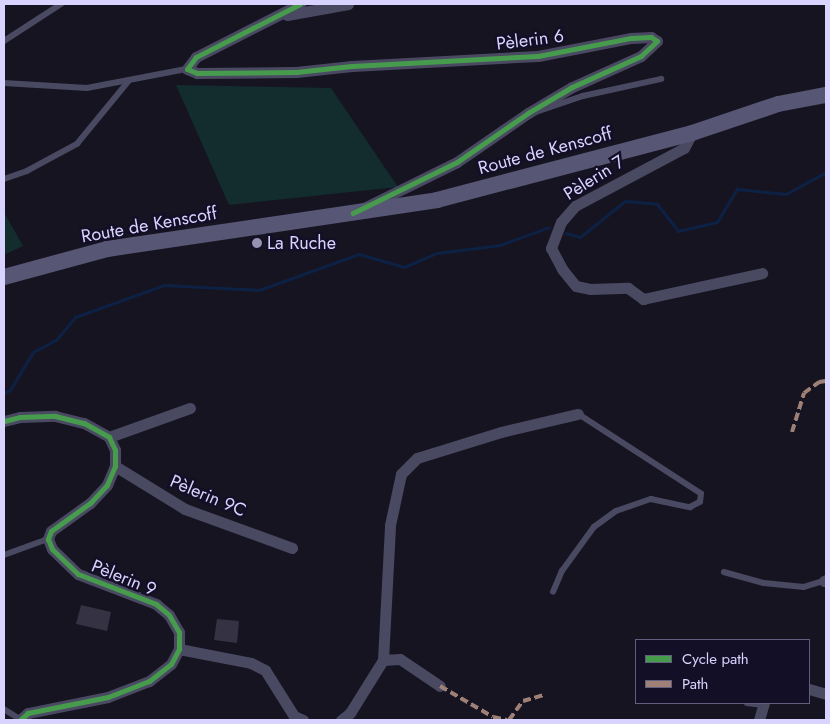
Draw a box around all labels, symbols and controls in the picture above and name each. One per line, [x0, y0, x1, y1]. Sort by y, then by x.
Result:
street label: Pèlerin 6 [495, 25, 565, 55]
street label: Route de Kenscoff [476, 123, 614, 179]
street label: Pèlerin 7 [560, 151, 628, 205]
street label: Route de Kenscoff [79, 202, 219, 248]
place label: La Ruche [267, 232, 336, 254]
marker: La Ruche [251, 237, 263, 249]
street label: Pèlerin 9C [167, 470, 249, 522]
street label: Pèlerin 9 [88, 555, 160, 601]
legend [635, 639, 810, 704]
text: Cycle path [682, 648, 749, 670]
text: Path [682, 673, 708, 695]

